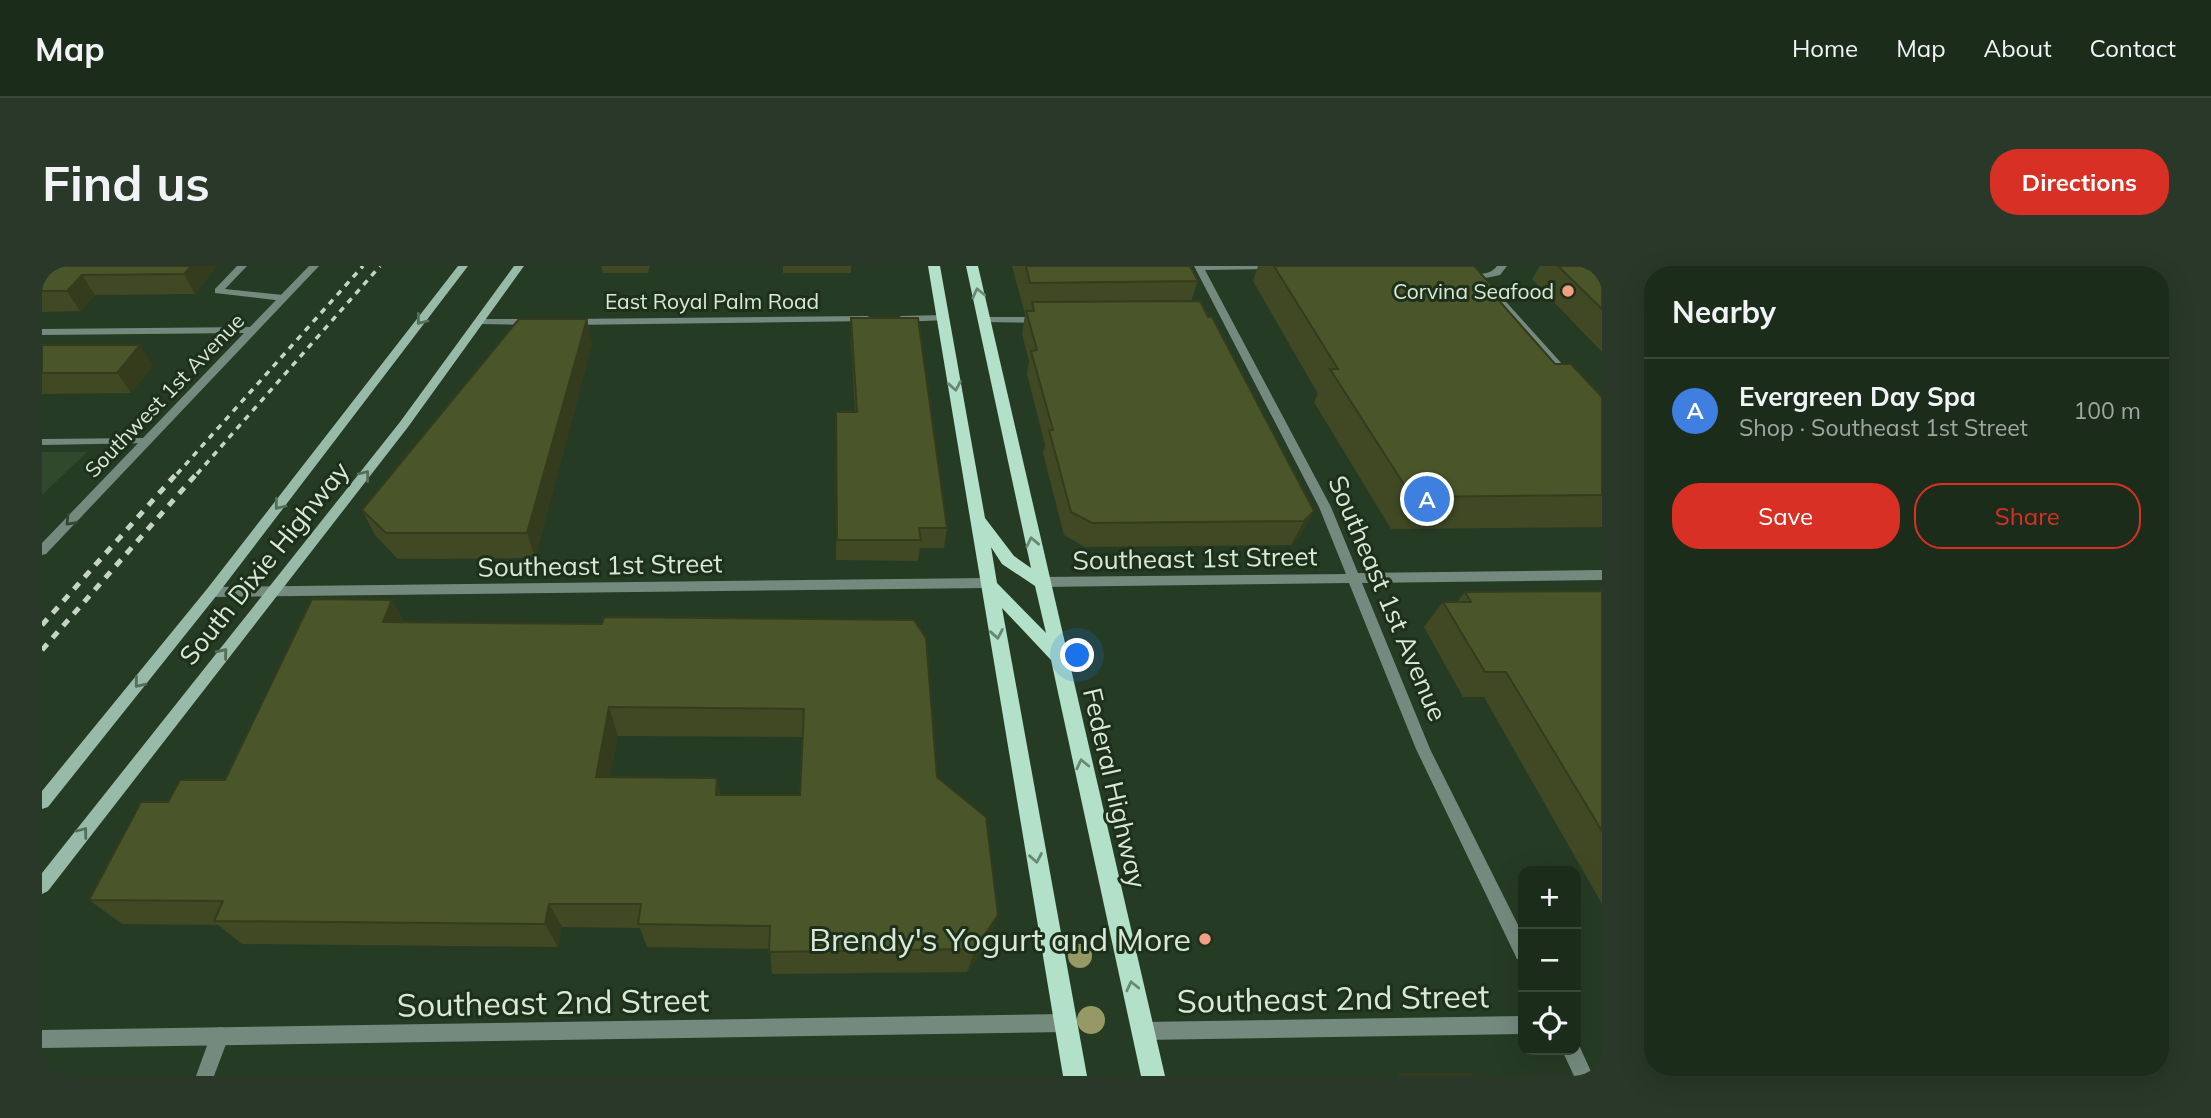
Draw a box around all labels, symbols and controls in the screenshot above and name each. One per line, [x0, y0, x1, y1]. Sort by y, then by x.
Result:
text: Map [35, 28, 105, 69]
text: Home [1792, 33, 1858, 63]
text: Map [1896, 33, 1946, 63]
text: About [1984, 33, 2052, 63]
text: Contact [2090, 33, 2176, 63]
button: Directions [1990, 149, 2169, 215]
text: Find us [42, 152, 210, 213]
place label: Corvina Seafood [1393, 278, 1554, 304]
marker: Corvina Seafood [1560, 283, 1576, 299]
one-way arrow [971, 287, 986, 299]
street label: East Royal Palm Road [605, 288, 819, 314]
text: Nearby [1672, 293, 1776, 331]
street label: Southwest 1st Avenue [79, 307, 249, 483]
one-way arrow [417, 312, 430, 325]
one-way arrow [947, 380, 962, 392]
text: Evergreen Day Spa [1739, 380, 1976, 413]
text: A [1686, 396, 1704, 425]
text: 100 m [2073, 396, 2141, 425]
text: Shop · Southeast 1st Street [1739, 413, 2028, 442]
street label: South Dixie Highway [172, 454, 356, 671]
one-way arrow [357, 470, 370, 482]
street label: Southeast 1st Avenue [1322, 471, 1454, 725]
pin: A [1404, 473, 1450, 525]
button: Save [1672, 483, 1900, 549]
button: Share [1914, 483, 2141, 549]
one-way arrow [274, 498, 287, 510]
one-way arrow [66, 513, 79, 526]
one-way arrow [1026, 536, 1041, 548]
street label: Southeast 1st Street [1072, 539, 1318, 577]
street label: Southeast 1st Street [477, 546, 723, 584]
one-way arrow [989, 628, 1004, 640]
your location [1060, 638, 1094, 672]
one-way arrow [215, 648, 228, 660]
one-way arrow [134, 675, 147, 687]
street label: Federal Highway [1076, 685, 1154, 891]
one-way arrow [1076, 758, 1091, 770]
one-way arrow [75, 827, 88, 840]
one-way arrow [1028, 852, 1043, 864]
map controls [1518, 866, 1581, 1055]
button: + [1518, 866, 1581, 929]
place label: Brendy's Yogurt and More [809, 919, 1191, 959]
button: − [1518, 929, 1581, 992]
marker: Brendy's Yogurt and More [1197, 931, 1213, 947]
street label: Southeast 2nd Street [1176, 975, 1490, 1021]
street label: Southeast 2nd Street [396, 979, 710, 1025]
one-way arrow [1126, 980, 1141, 992]
button: locate [1518, 992, 1581, 1055]

